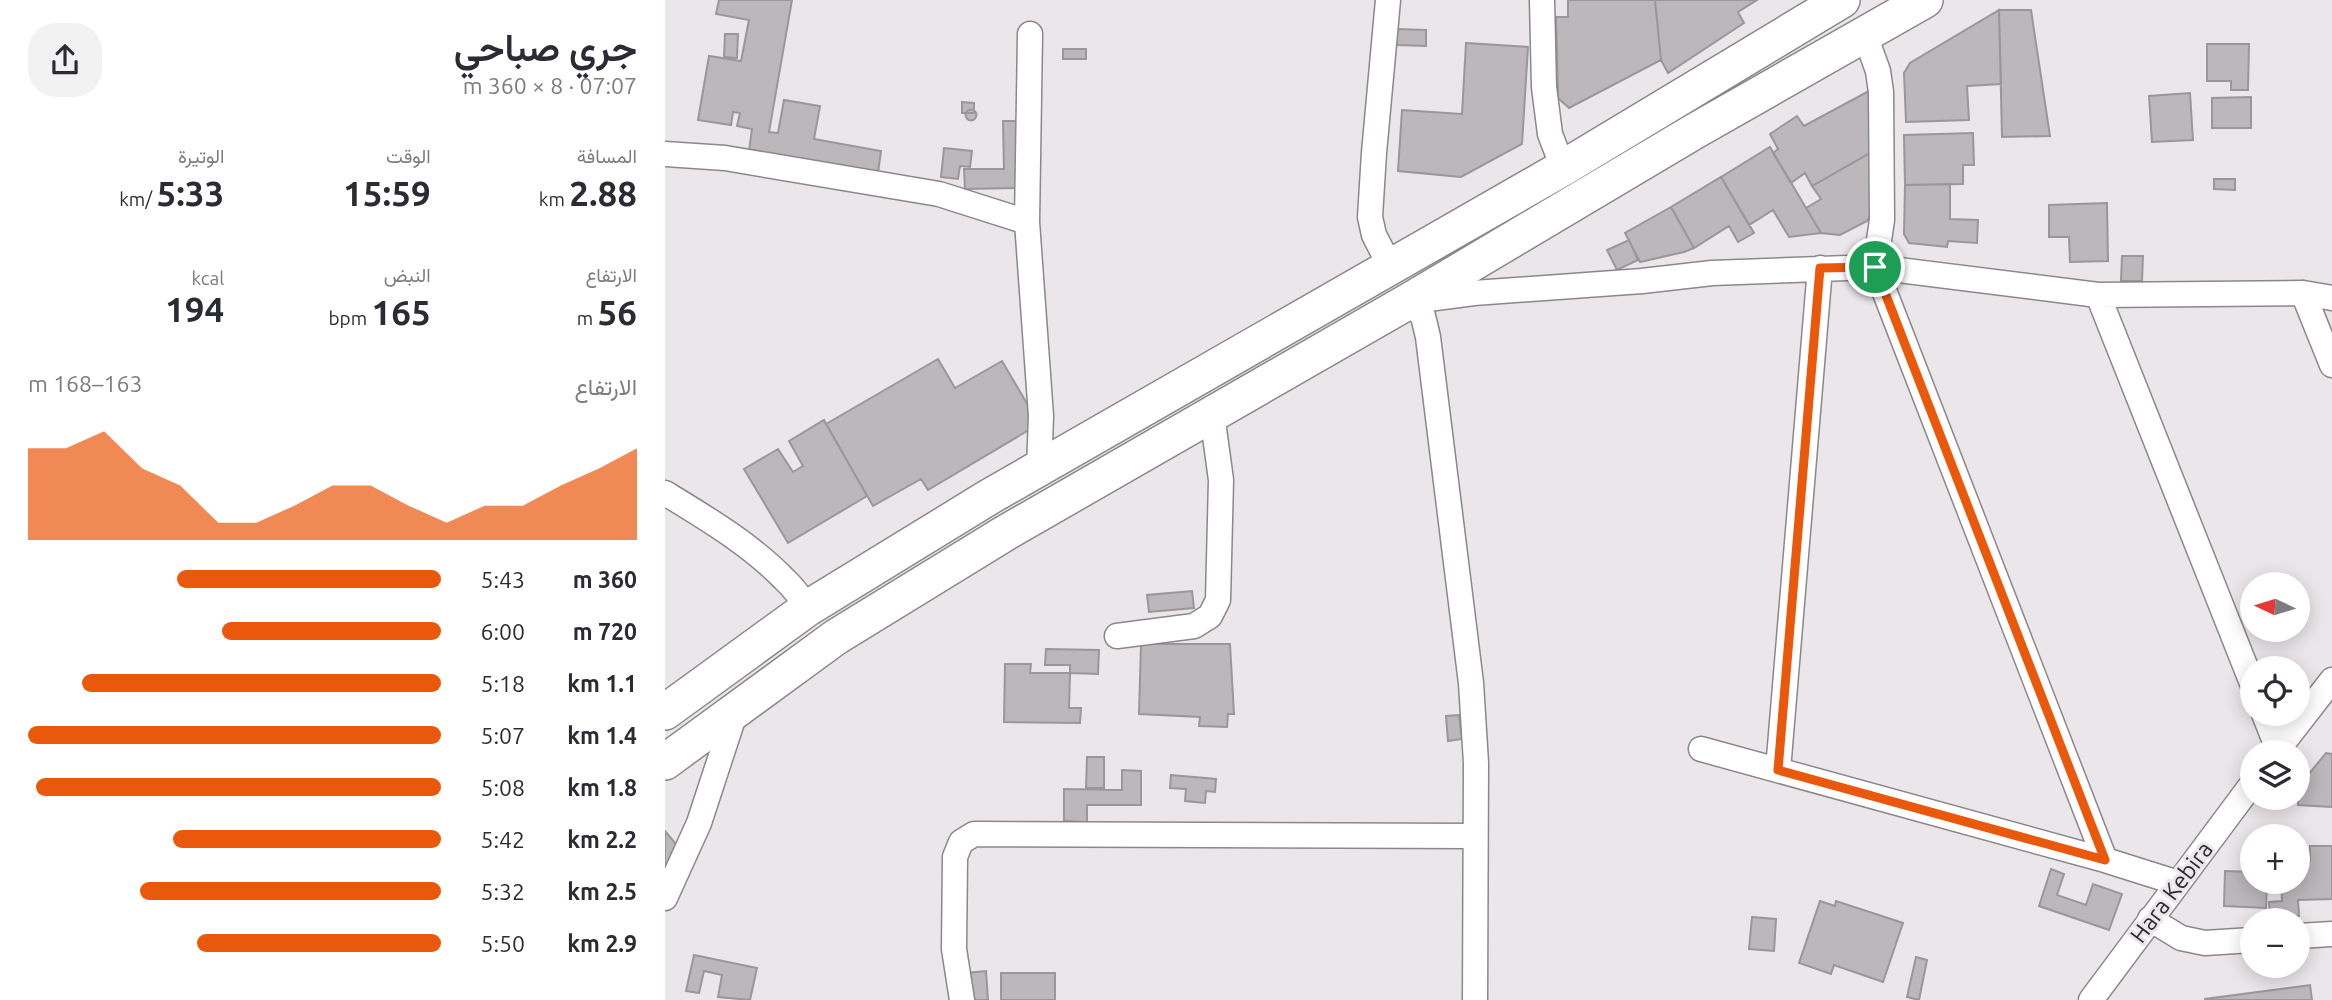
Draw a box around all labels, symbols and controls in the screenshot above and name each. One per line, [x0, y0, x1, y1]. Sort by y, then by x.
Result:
button: share [28, 23, 102, 97]
text: جري صباحي [454, 26, 637, 68]
text: 07:07 · 8 × 360 m [463, 73, 637, 98]
text: الوتيرة [178, 145, 224, 167]
text: الوقت [386, 145, 431, 167]
text: المسافة [577, 145, 637, 167]
text: 5:33 [157, 173, 224, 213]
text: 15:59 [343, 173, 431, 213]
text: 2.88 [569, 173, 637, 213]
text: /km [119, 188, 157, 210]
text: km [539, 188, 569, 210]
pin [1845, 237, 1905, 297]
icon: arrive [1856, 248, 1894, 286]
text: النبض [384, 264, 431, 286]
text: الارتفاع [585, 264, 637, 286]
text: kcal [192, 267, 224, 289]
text: 194 [165, 289, 224, 329]
text: 165 [371, 292, 431, 332]
text: 56 [598, 292, 637, 332]
text: bpm [328, 307, 371, 329]
text: m [577, 307, 598, 329]
text: 163–168 m [28, 371, 142, 396]
text: الارتفاع [575, 374, 637, 399]
text: 5:43 [480, 567, 525, 592]
text: 360 m [573, 567, 637, 592]
north arrow [2240, 572, 2310, 642]
map controls [2240, 572, 2310, 978]
text: 6:00 [480, 619, 525, 644]
text: 720 m [573, 619, 637, 644]
button: locate [2240, 656, 2310, 726]
text: 5:18 [480, 671, 525, 696]
text: 1.1 km [567, 671, 637, 696]
text: 5:07 [480, 723, 525, 748]
text: 1.4 km [567, 723, 637, 748]
button: layers [2240, 740, 2310, 810]
text: 5:08 [480, 775, 525, 800]
text: 1.8 km [567, 775, 637, 800]
button: + [2240, 824, 2310, 894]
text: 5:42 [480, 827, 525, 852]
text: 2.2 km [567, 827, 637, 852]
street label: Hara Kebira [2125, 837, 2217, 947]
text: 5:32 [480, 879, 525, 904]
text: 2.5 km [567, 879, 637, 904]
button: − [2240, 908, 2310, 978]
text: 5:50 [480, 931, 525, 956]
text: 2.9 km [567, 931, 637, 956]

